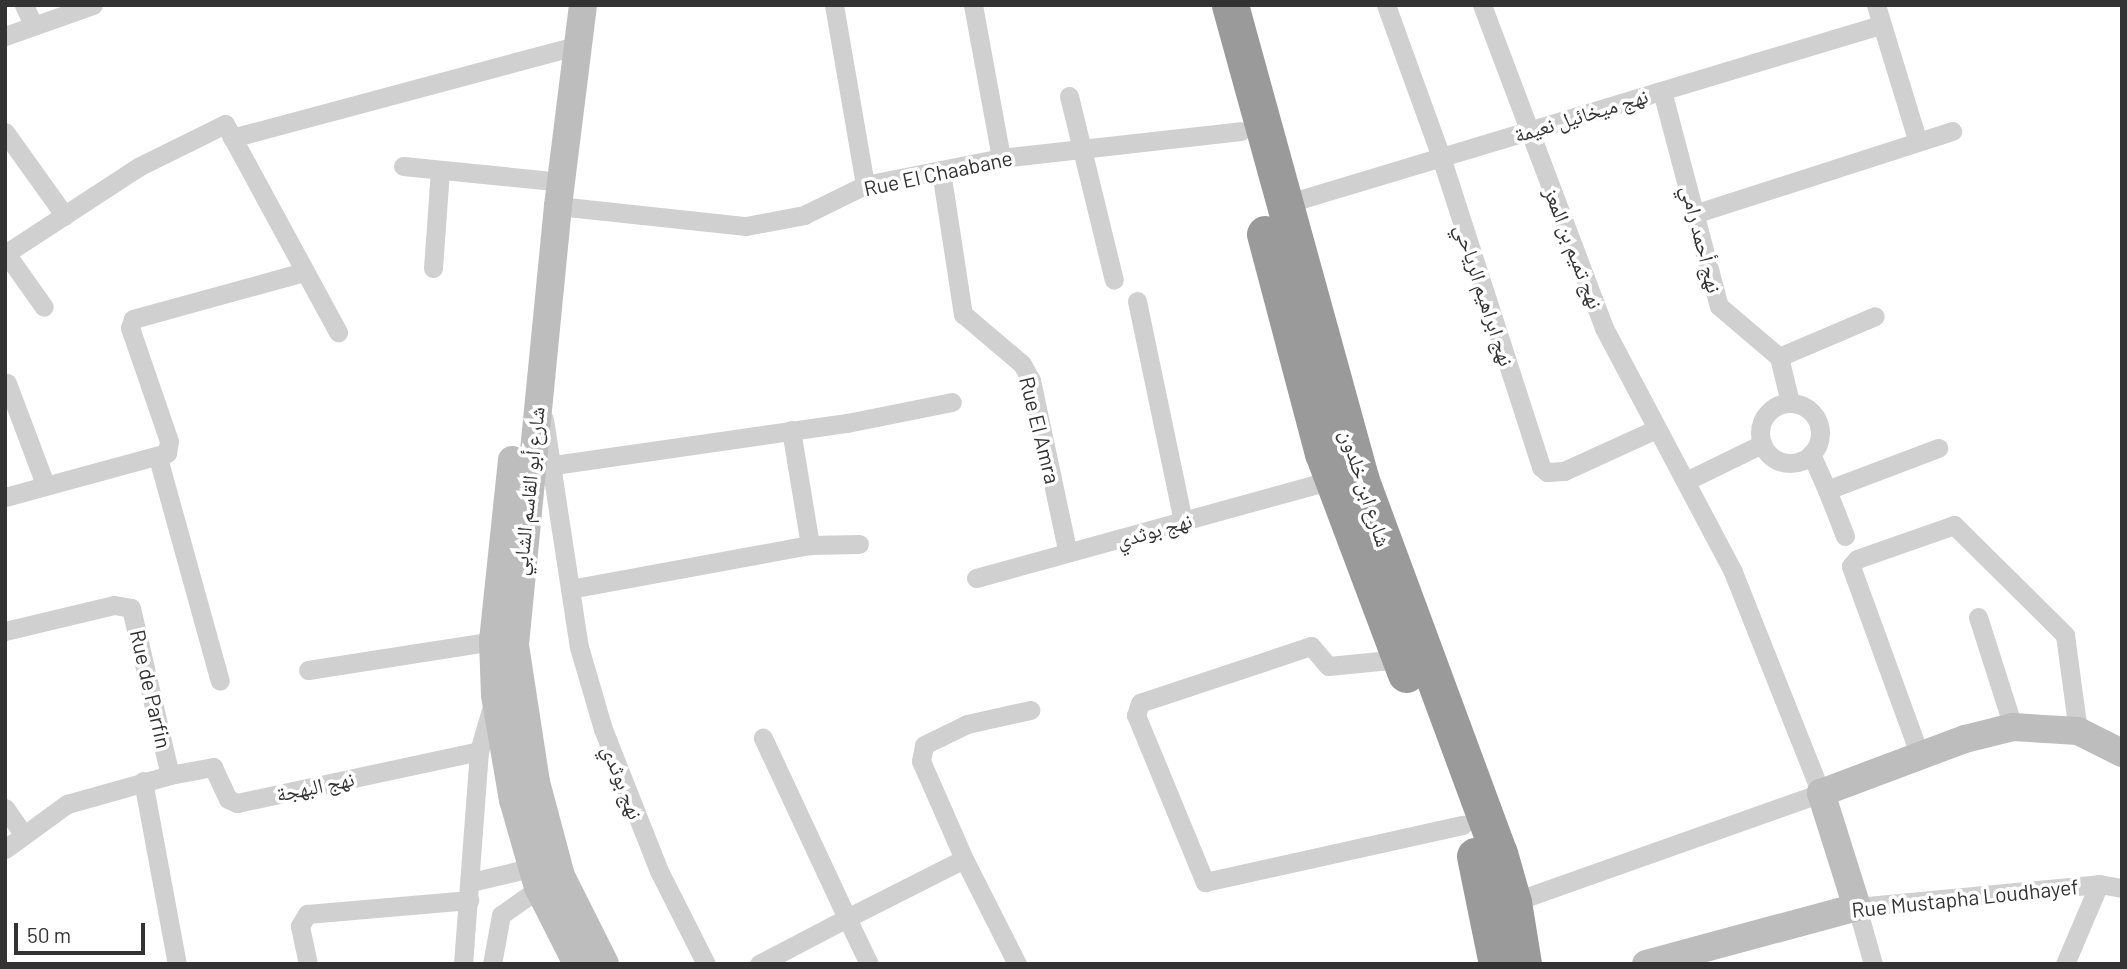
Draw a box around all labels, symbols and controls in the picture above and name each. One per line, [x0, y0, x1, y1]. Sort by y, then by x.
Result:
street label: نهج ميخائيل نعيمة [1511, 83, 1651, 147]
street label: Rue El Chaabane [861, 145, 1015, 201]
street label: نهج أحمد رامي [1676, 182, 1728, 296]
street label: نهج تميم بن المعز [1539, 184, 1609, 312]
street label: نهج ابراهيم الرياحي [1450, 221, 1520, 369]
street label: Rue El Amra [1015, 374, 1065, 486]
street label: شارع أبو القاسم الشابي [507, 405, 549, 577]
street label: شارع ابن خلدون [1335, 426, 1397, 550]
street label: نهج بوثدي [1113, 507, 1195, 553]
street label: Rue de Parfin [125, 627, 177, 751]
street label: نهج بوثدي [597, 741, 649, 823]
street label: نهج البهجة [274, 765, 356, 807]
street label: Rue Mustapha Loudhayef [1850, 874, 2080, 922]
scale bar [18, 909, 149, 953]
text: 50 m [27, 922, 71, 947]

